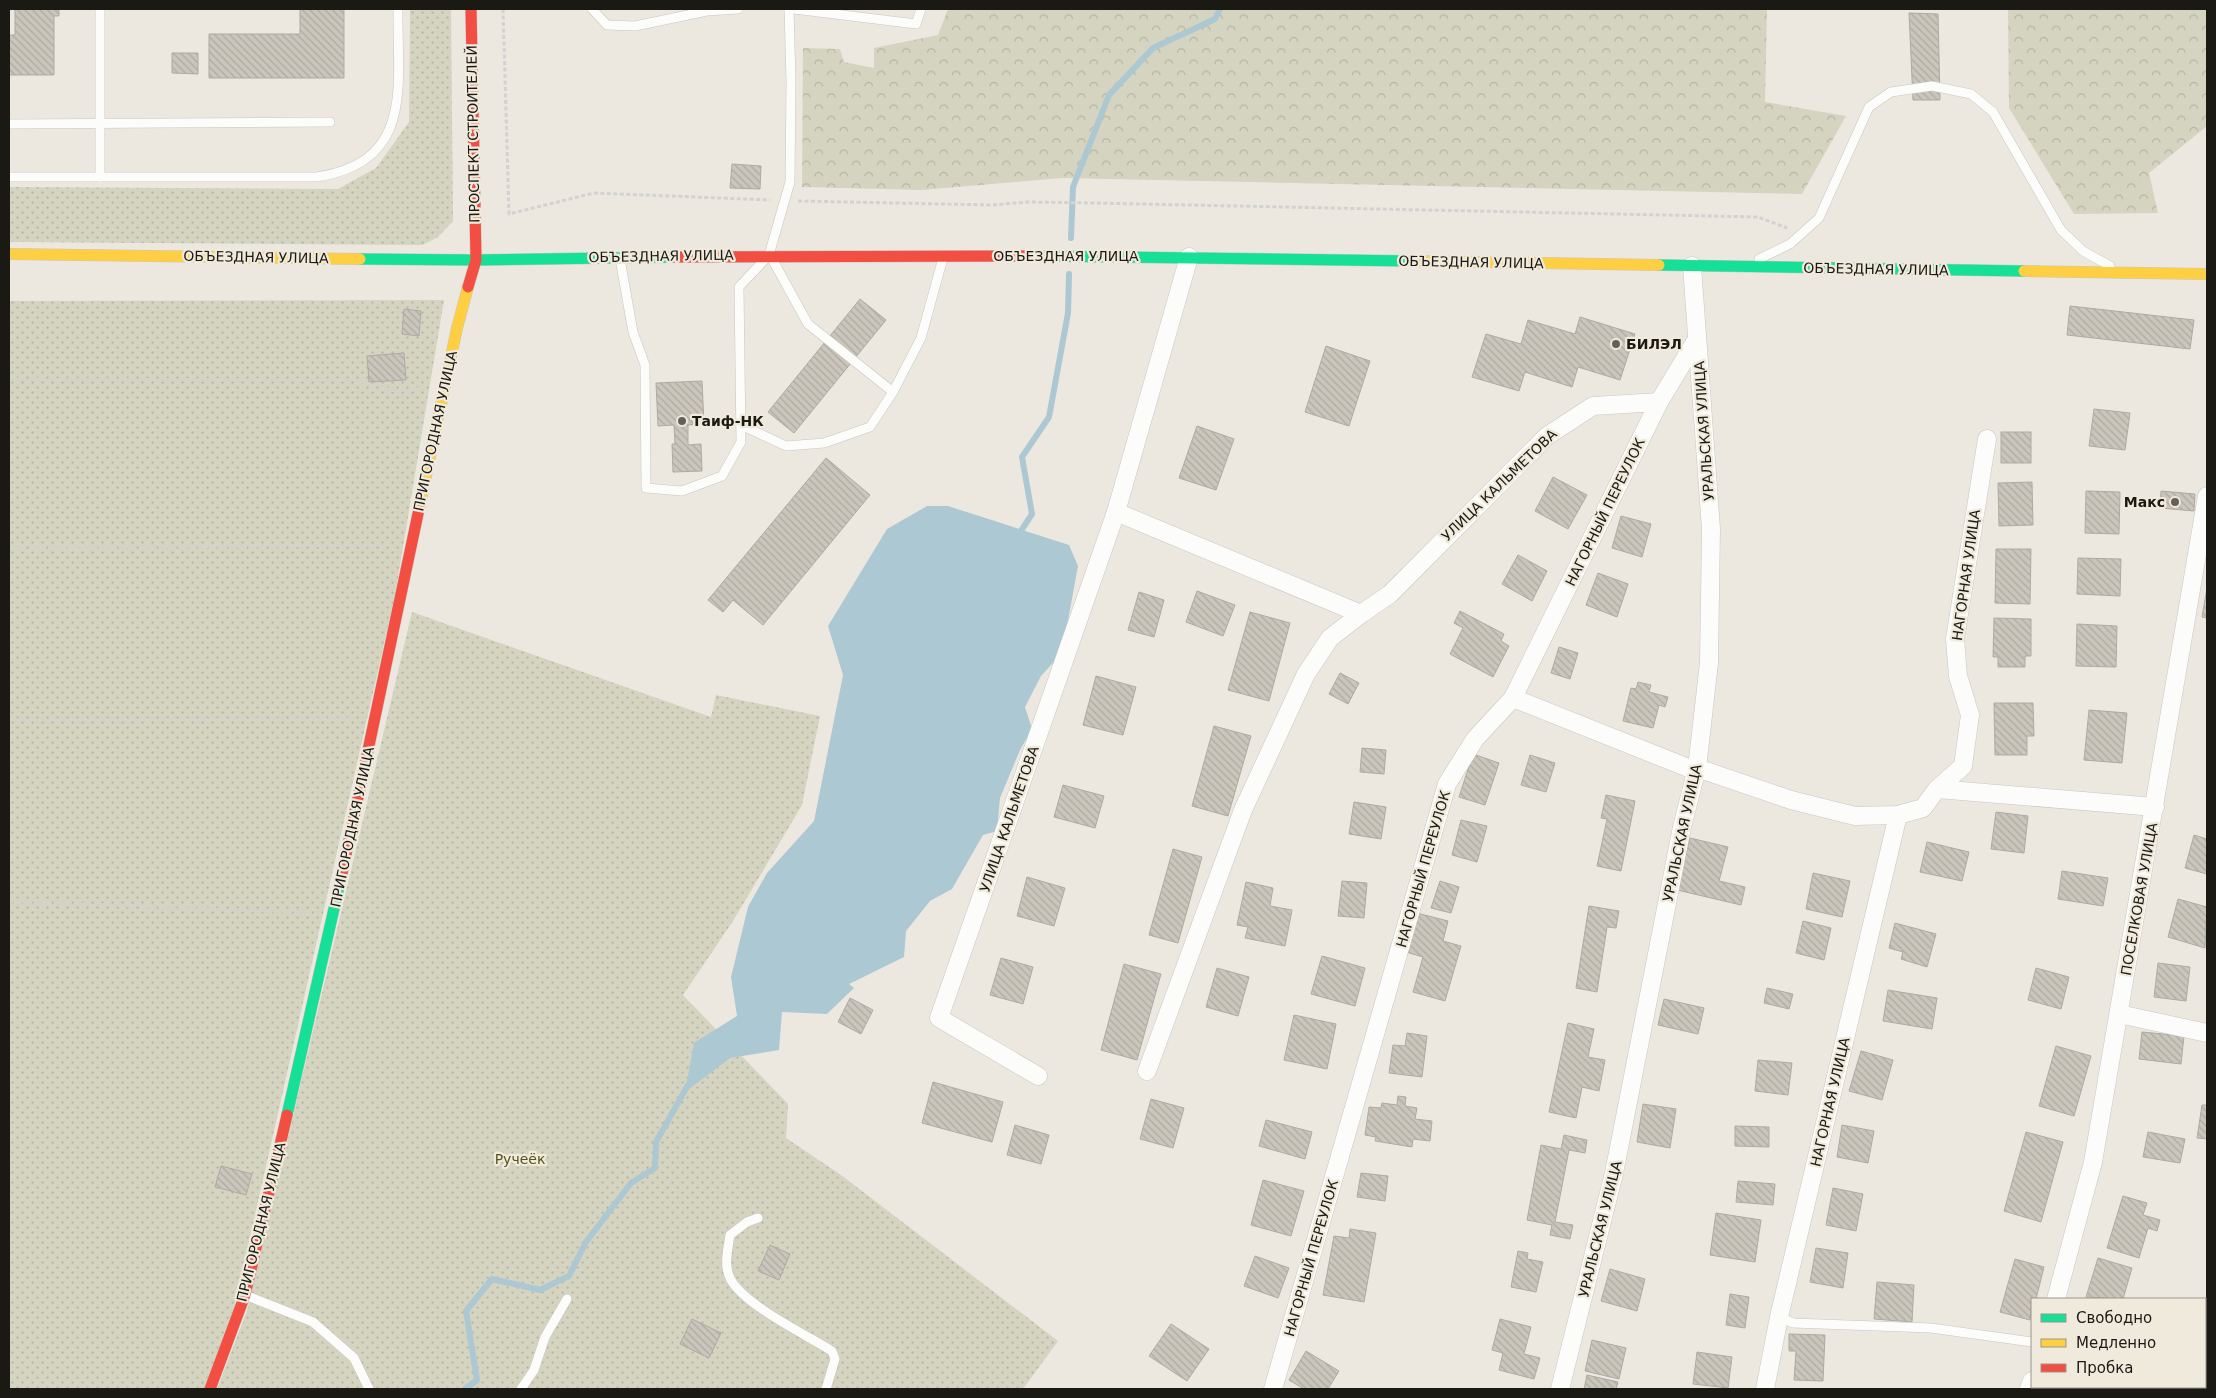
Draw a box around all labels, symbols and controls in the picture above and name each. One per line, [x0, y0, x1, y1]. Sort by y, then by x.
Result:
street label: ПРОСПЕКТ СТРОИТЕЛЕЙ [462, 45, 483, 223]
street label: ОБЪЕЗДНАЯ УЛИЦА [588, 247, 734, 265]
street label: ОБЪЕЗДНАЯ УЛИЦА [183, 248, 329, 266]
street label: ОБЪЕЗДНАЯ УЛИЦА [993, 248, 1139, 264]
street label: ОБЪЕЗДНАЯ УЛИЦА [1398, 253, 1544, 271]
street label: ОБЪЕЗДНАЯ УЛИЦА [1803, 260, 1949, 278]
place label: БИЛЭЛ [1626, 336, 1682, 352]
marker: БИЛЭЛ [1610, 338, 1622, 350]
street label: ПРИГОРОДНАЯ УЛИЦА [410, 349, 460, 513]
street label: УРАЛЬСКАЯ УЛИЦА [1691, 360, 1717, 501]
place label: Таиф-НК [692, 413, 764, 429]
marker: Таиф-НК [676, 415, 688, 427]
street label: УЛИЦА КАЛЬМЕТОВА [1438, 426, 1560, 544]
street label: НАГОРНЫЙ ПЕРЕУЛОК [1561, 435, 1648, 589]
place label: Макс [2124, 494, 2165, 510]
marker: Макс [2169, 496, 2181, 508]
street label: НАГОРНАЯ УЛИЦА [1949, 508, 1983, 642]
street label: УЛИЦА КАЛЬМЕТОВА [976, 743, 1042, 894]
street label: ПРИГОРОДНАЯ УЛИЦА [327, 745, 377, 909]
street label: УРАЛЬСКАЯ УЛИЦА [1660, 762, 1704, 903]
street label: НАГОРНЫЙ ПЕРЕУЛОК [1392, 788, 1453, 949]
street label: ПОСЕЛКОВАЯ УЛИЦА [2118, 821, 2160, 977]
street label: НАГОРНАЯ УЛИЦА [1807, 1035, 1853, 1168]
street label: ПРИГОРОДНАЯ УЛИЦА [233, 1140, 289, 1303]
park label: Ручеёк [495, 1151, 545, 1167]
street label: УРАЛЬСКАЯ УЛИЦА [1575, 1159, 1625, 1299]
street label: НАГОРНЫЙ ПЕРЕУЛОК [1280, 1177, 1341, 1338]
legend [2031, 1298, 2206, 1388]
text: Свободно [2076, 1309, 2152, 1327]
text: Медленно [2076, 1334, 2156, 1352]
text: Пробка [2076, 1359, 2133, 1377]

